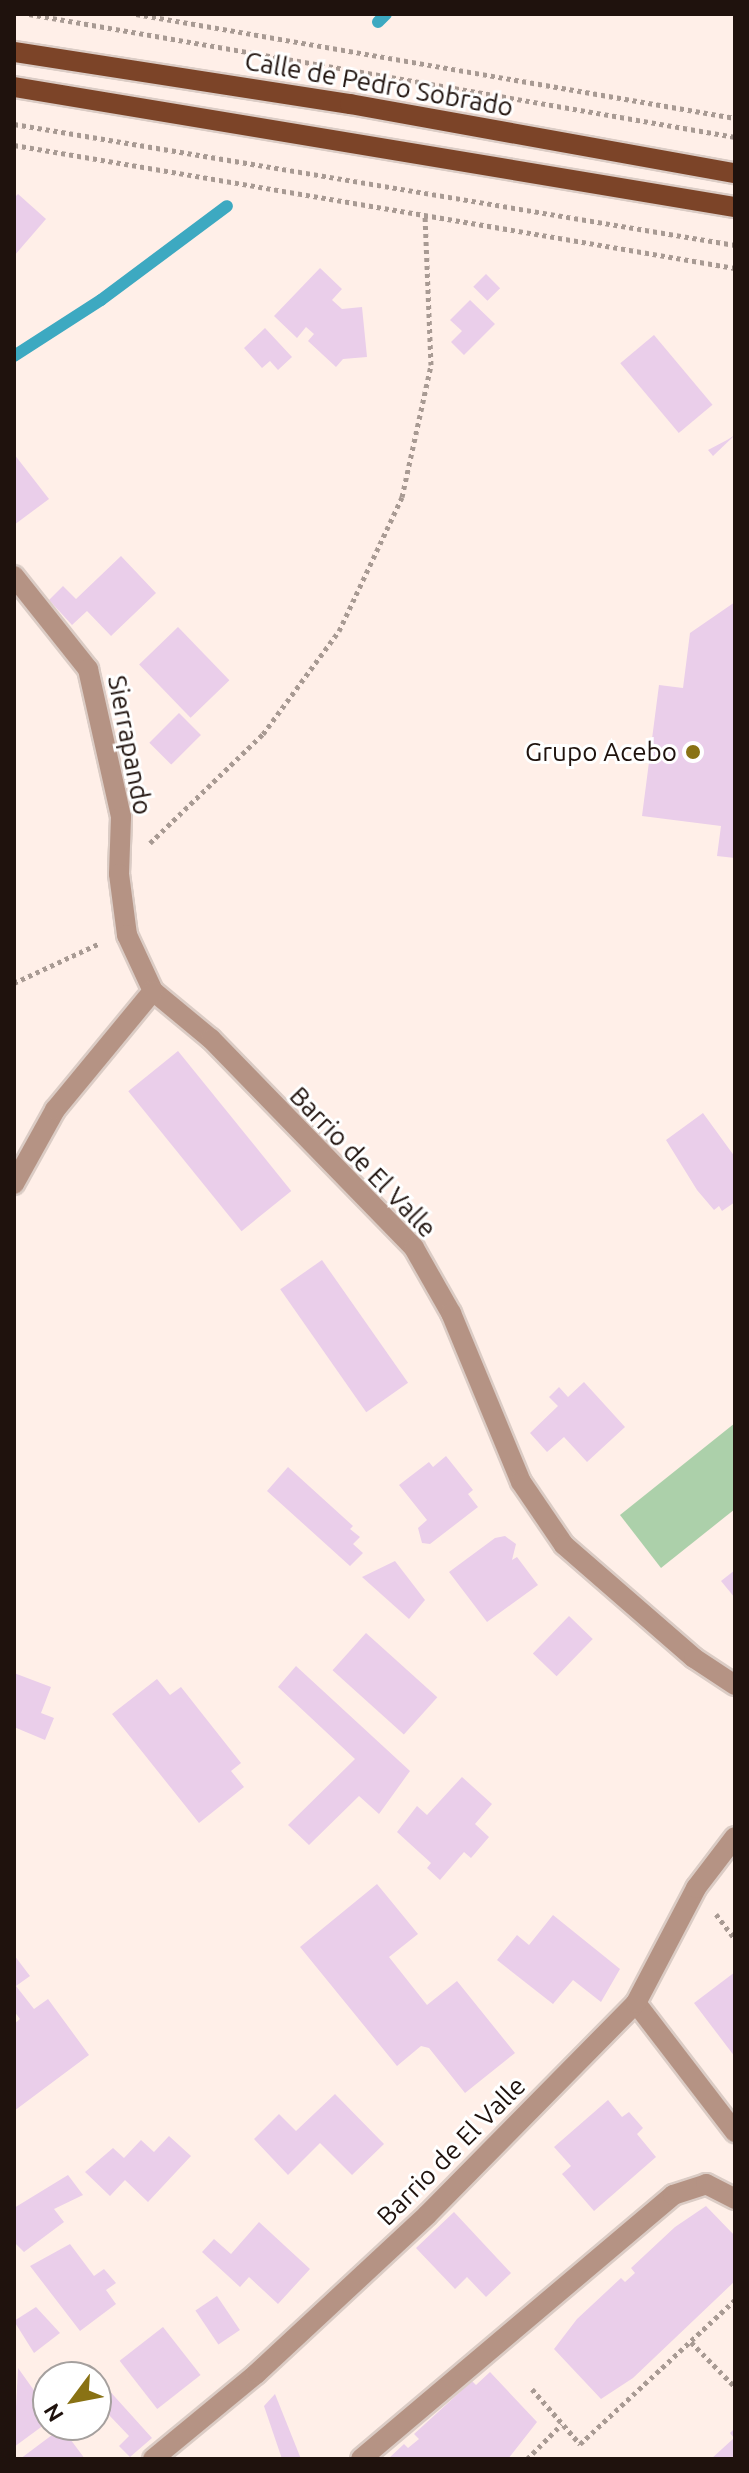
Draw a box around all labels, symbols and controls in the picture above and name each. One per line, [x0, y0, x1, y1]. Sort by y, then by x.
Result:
street label: Calle de Pedro Sobrado [242, 45, 516, 123]
street label: Sierrapando [101, 673, 159, 817]
place label: Grupo Acebo [525, 736, 677, 768]
marker: Grupo Acebo [684, 743, 702, 761]
street label: Barrio de El Valle [283, 1080, 443, 1244]
street label: Barrio de El Valle [370, 2070, 532, 2232]
north arrow [32, 2361, 112, 2441]
text: N [38, 2399, 68, 2427]

